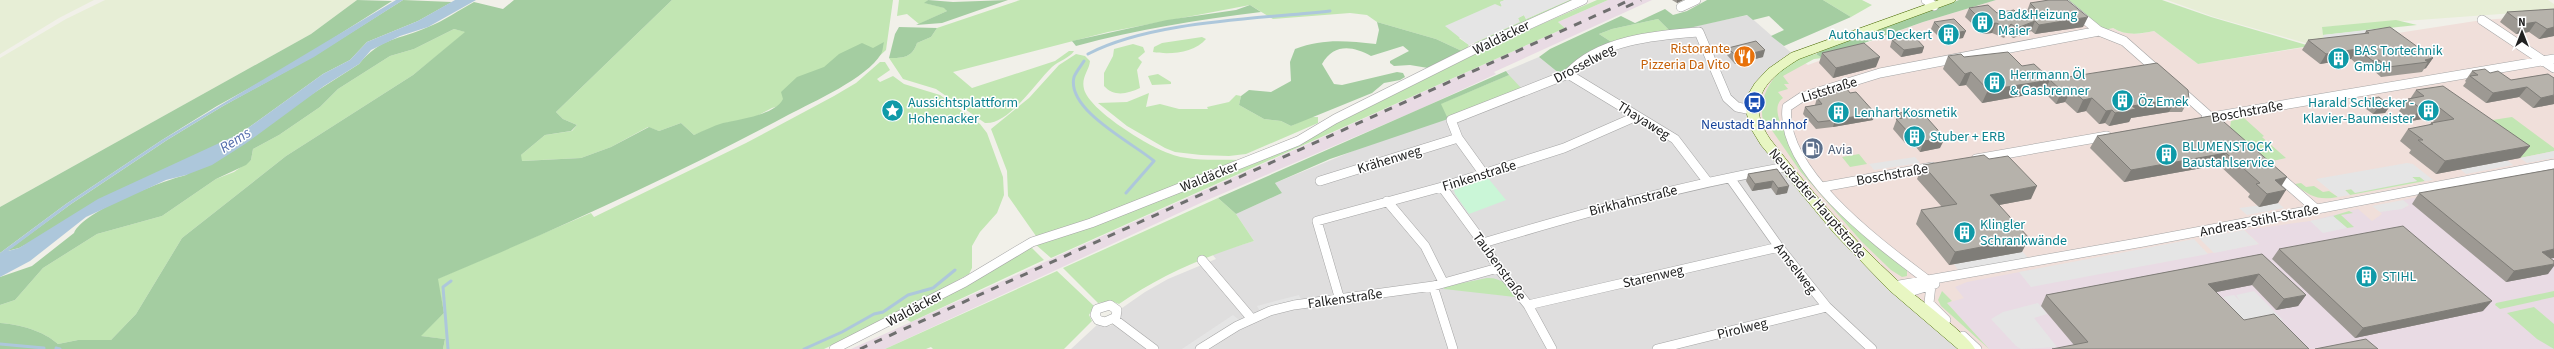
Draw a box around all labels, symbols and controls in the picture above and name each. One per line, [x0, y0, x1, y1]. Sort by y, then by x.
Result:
place label: Bad&Heizung Maier [1998, 5, 2077, 41]
building icon: Bad&Heizung Maier [1969, 9, 1995, 35]
north arrow [2502, 12, 2542, 52]
street label: Waldäcker [1470, 15, 1533, 60]
text: N [2518, 15, 2526, 30]
building icon: Autohaus Deckert [1935, 21, 1961, 47]
place label: Autohaus Deckert [1829, 25, 1932, 45]
street label: Drosselweg [1550, 39, 1619, 88]
place label: Ristorante Pizzeria Da Vito [1641, 39, 1730, 75]
place label: BAS Tortechnik GmbH [2354, 41, 2443, 77]
restaurant icon: Ristorante Pizzeria Da Vito [1732, 43, 1758, 69]
building icon: BAS Tortechnik GmbH [2325, 45, 2351, 71]
place label: Herrmann Öl & Gasbrenner [2010, 65, 2090, 101]
building icon: Herrmann Öl & Gasbrenner [1982, 69, 2008, 95]
street label: Liststraße [1799, 72, 1860, 108]
building icon: Öz Emek [2109, 88, 2135, 114]
bus stop icon: Neustadt Bahnhof [1741, 89, 1767, 115]
place label: Öz Emek [2138, 92, 2189, 112]
place label: Aussichtsplattform Hohenacker [908, 93, 1018, 129]
place label: Harald Schlecker - Klavier-Baumeister [2303, 93, 2414, 129]
street label: Boschstraße [2210, 96, 2285, 128]
place icon: Aussichtsplattform Hohenacker [879, 97, 905, 123]
street label: Thayaweg [1613, 97, 1674, 145]
building icon: Harald Schlecker - Klavier-Baumeister [2416, 97, 2442, 123]
building icon: Lenhart Kosmetik [1825, 99, 1851, 125]
place label: Lenhart Kosmetik [1854, 103, 1957, 123]
place label: Neustadt Bahnhof [1701, 115, 1808, 135]
water label: Rems [216, 123, 255, 158]
building icon: Stuber + ERB [1901, 123, 1927, 149]
place label: Stuber + ERB [1930, 127, 2005, 147]
fuel station icon: Avia [1800, 136, 1826, 162]
place label: BLUMENSTOCK Baustahlservice [2182, 137, 2274, 173]
place label: Avia [1828, 140, 1853, 160]
street label: Krähenweg [1355, 141, 1424, 179]
building icon: BLUMENSTOCK Baustahlservice [2154, 141, 2180, 167]
street label: Neustadter Hauptstraße [1764, 144, 1871, 263]
street label: Finkenstraße [1440, 155, 1519, 197]
street label: Waldäcker [1177, 156, 1242, 198]
street label: Boschstraße [1855, 159, 1930, 191]
street label: Birkhahnstraße [1587, 180, 1680, 222]
street label: Andreas-Stihl-Straße [2198, 200, 2320, 242]
place label: Klingler Schrankwände [1980, 215, 2067, 251]
building icon: Klingler Schrankwände [1951, 219, 1977, 245]
street label: Taubenstraße [1467, 228, 1531, 305]
street label: Amselweg [1769, 239, 1821, 298]
street label: Starenweg [1621, 260, 1686, 294]
building icon: STIHL [2353, 263, 2379, 289]
place label: STIHL [2382, 267, 2417, 287]
street label: Falkenstraße [1306, 284, 1384, 314]
street label: Waldäcker [883, 286, 946, 332]
street label: Pirolweg [1715, 313, 1769, 345]

